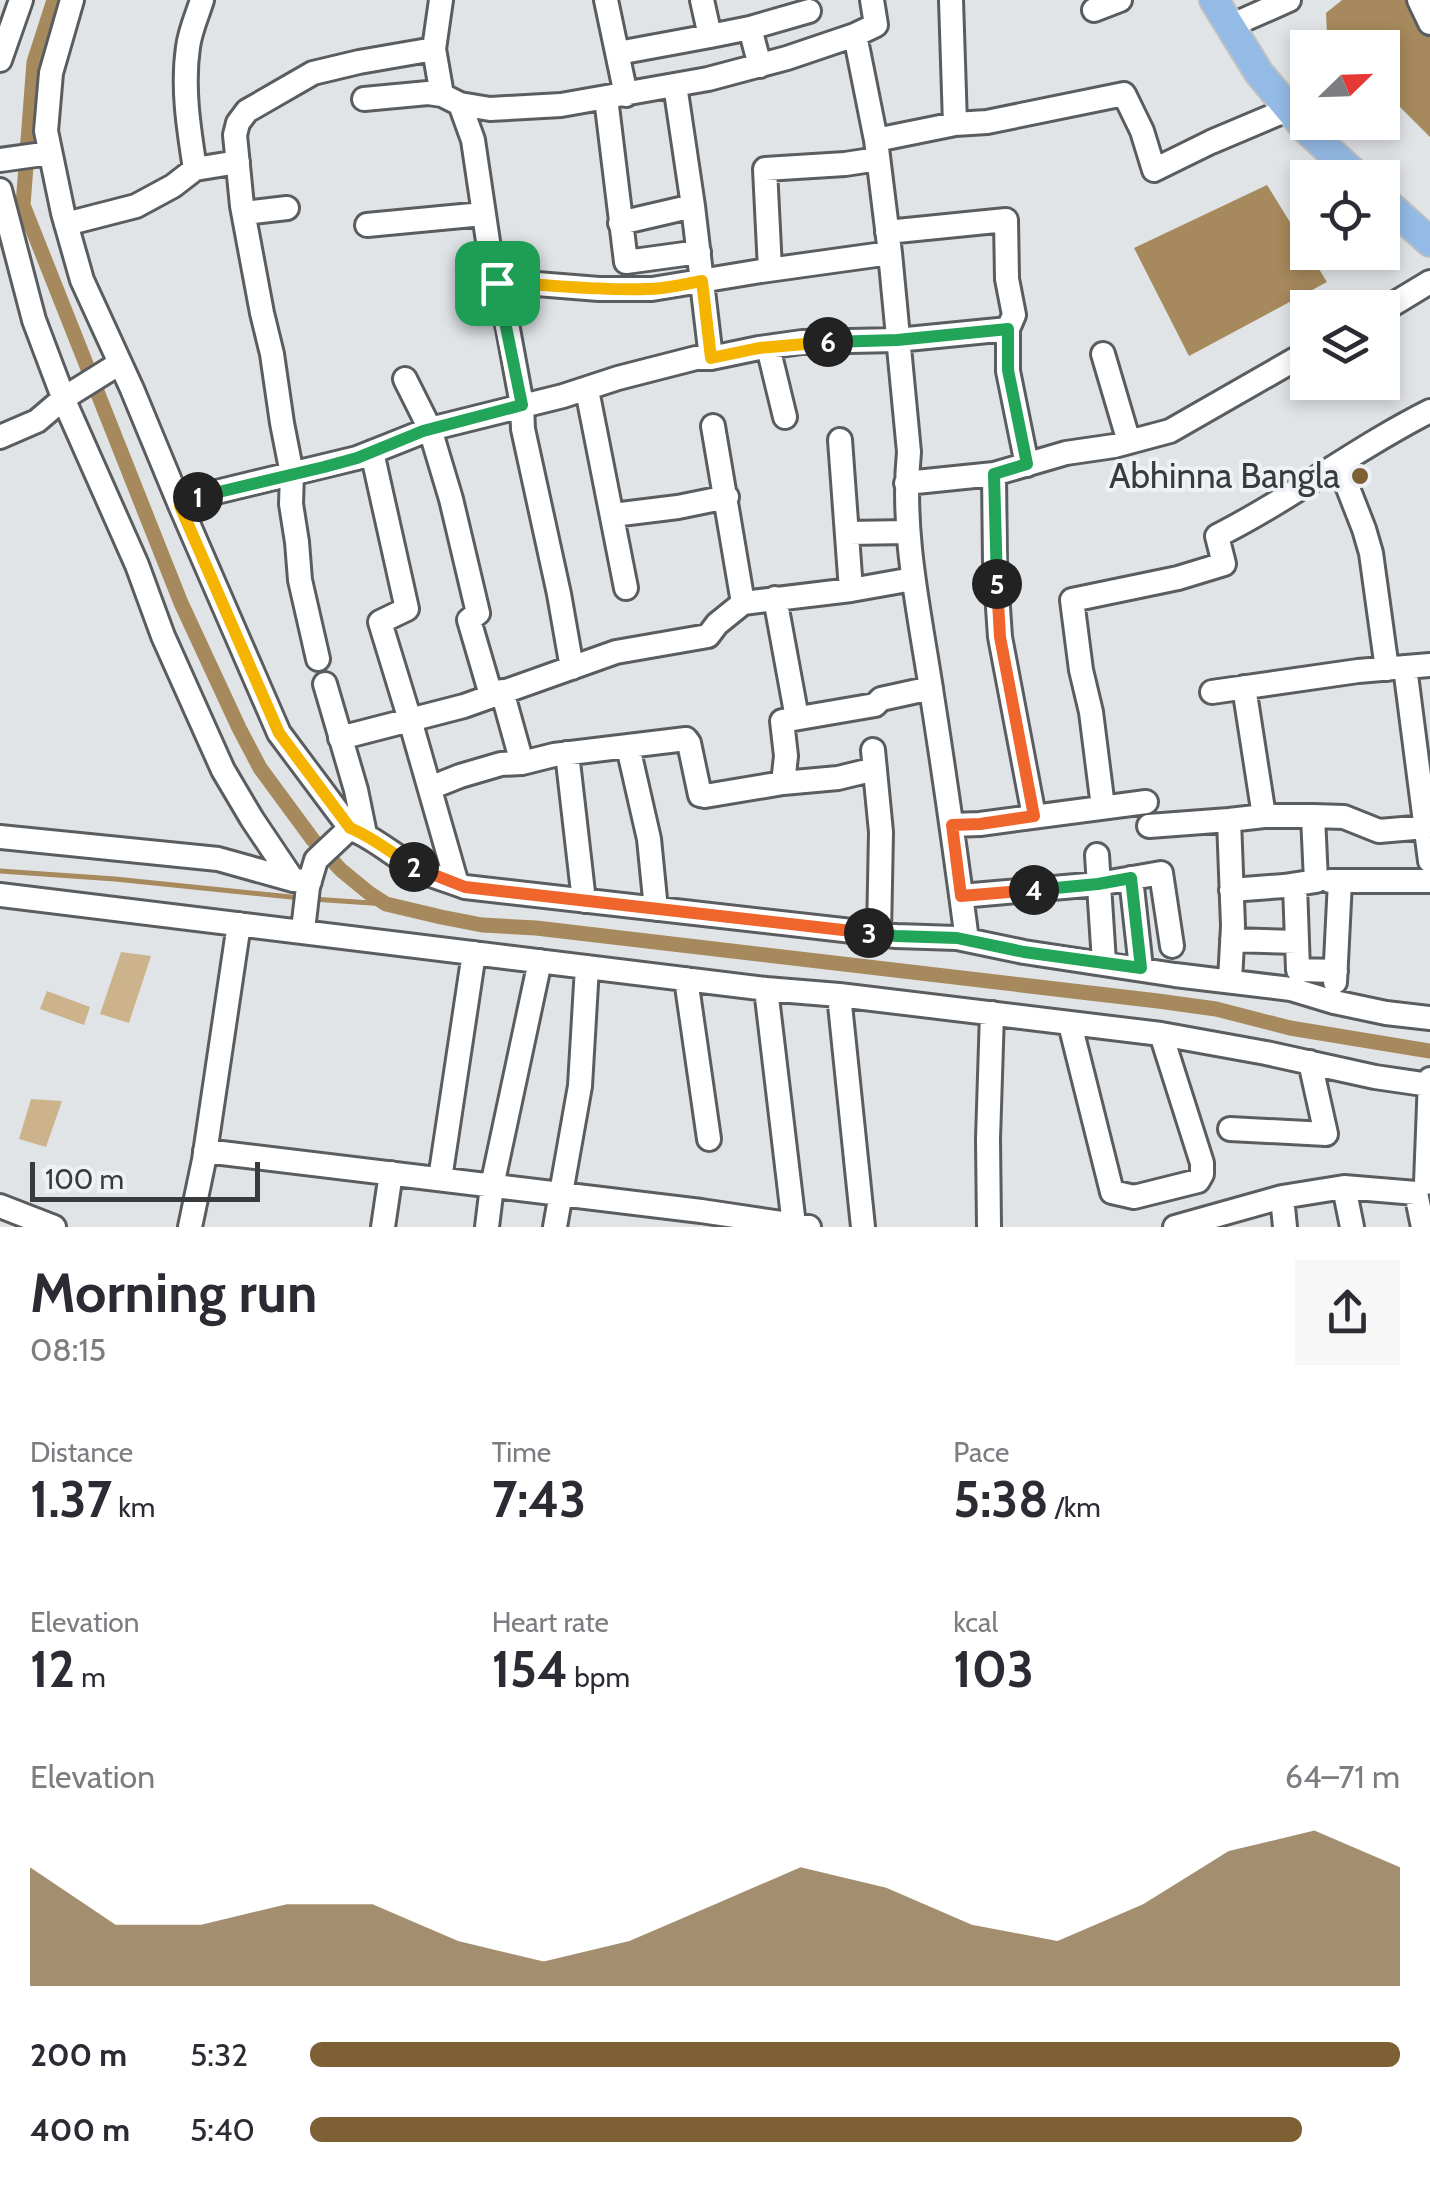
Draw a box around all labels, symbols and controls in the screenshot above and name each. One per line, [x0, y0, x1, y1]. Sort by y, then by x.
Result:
north arrow [1290, 30, 1400, 140]
map controls [1290, 30, 1400, 400]
button: locate [1290, 160, 1400, 270]
pin [455, 241, 540, 326]
icon: arrive [470, 256, 525, 311]
button: layers [1290, 290, 1400, 400]
pin: 6 [803, 317, 853, 367]
text: 6 [820, 325, 836, 359]
place label: Abhinna Bangla [1109, 454, 1340, 497]
marker: Abhinna Bangla [1349, 465, 1371, 487]
pin: 1 [173, 472, 223, 522]
text: 1 [193, 480, 203, 514]
pin: 5 [972, 559, 1022, 609]
text: 5 [989, 567, 1005, 601]
pin: 2 [389, 842, 439, 892]
text: 2 [407, 850, 421, 884]
pin: 4 [1009, 865, 1059, 915]
text: 4 [1025, 873, 1043, 907]
pin: 3 [844, 908, 894, 958]
text: 3 [861, 916, 877, 950]
scale bar [30, 1157, 260, 1202]
text: 100 m [45, 1162, 124, 1196]
text: Morning run [30, 1259, 317, 1326]
button: share [1295, 1260, 1400, 1365]
text: 08:15 [30, 1330, 106, 1369]
text: Distance [30, 1435, 133, 1469]
text: Time [492, 1435, 551, 1469]
text: Pace [953, 1435, 1009, 1469]
text: 1.37 [30, 1469, 112, 1530]
text: 7:43 [492, 1469, 586, 1530]
text: 5:38 [953, 1469, 1048, 1530]
text: km [112, 1490, 155, 1524]
text: /km [1048, 1490, 1101, 1524]
text: Elevation [30, 1605, 139, 1639]
text: Heart rate [492, 1605, 609, 1639]
text: kcal [953, 1605, 998, 1639]
text: 12 [30, 1639, 75, 1700]
text: 154 [492, 1639, 568, 1700]
text: 103 [953, 1639, 1034, 1700]
text: m [75, 1660, 106, 1694]
text: bpm [568, 1660, 630, 1694]
text: Elevation [30, 1757, 155, 1796]
text: 64–71 m [1285, 1757, 1400, 1796]
text: 200 m [30, 2035, 127, 2074]
text: 5:32 [190, 2035, 248, 2074]
text: 400 m [30, 2110, 130, 2149]
text: 5:40 [190, 2110, 255, 2149]

